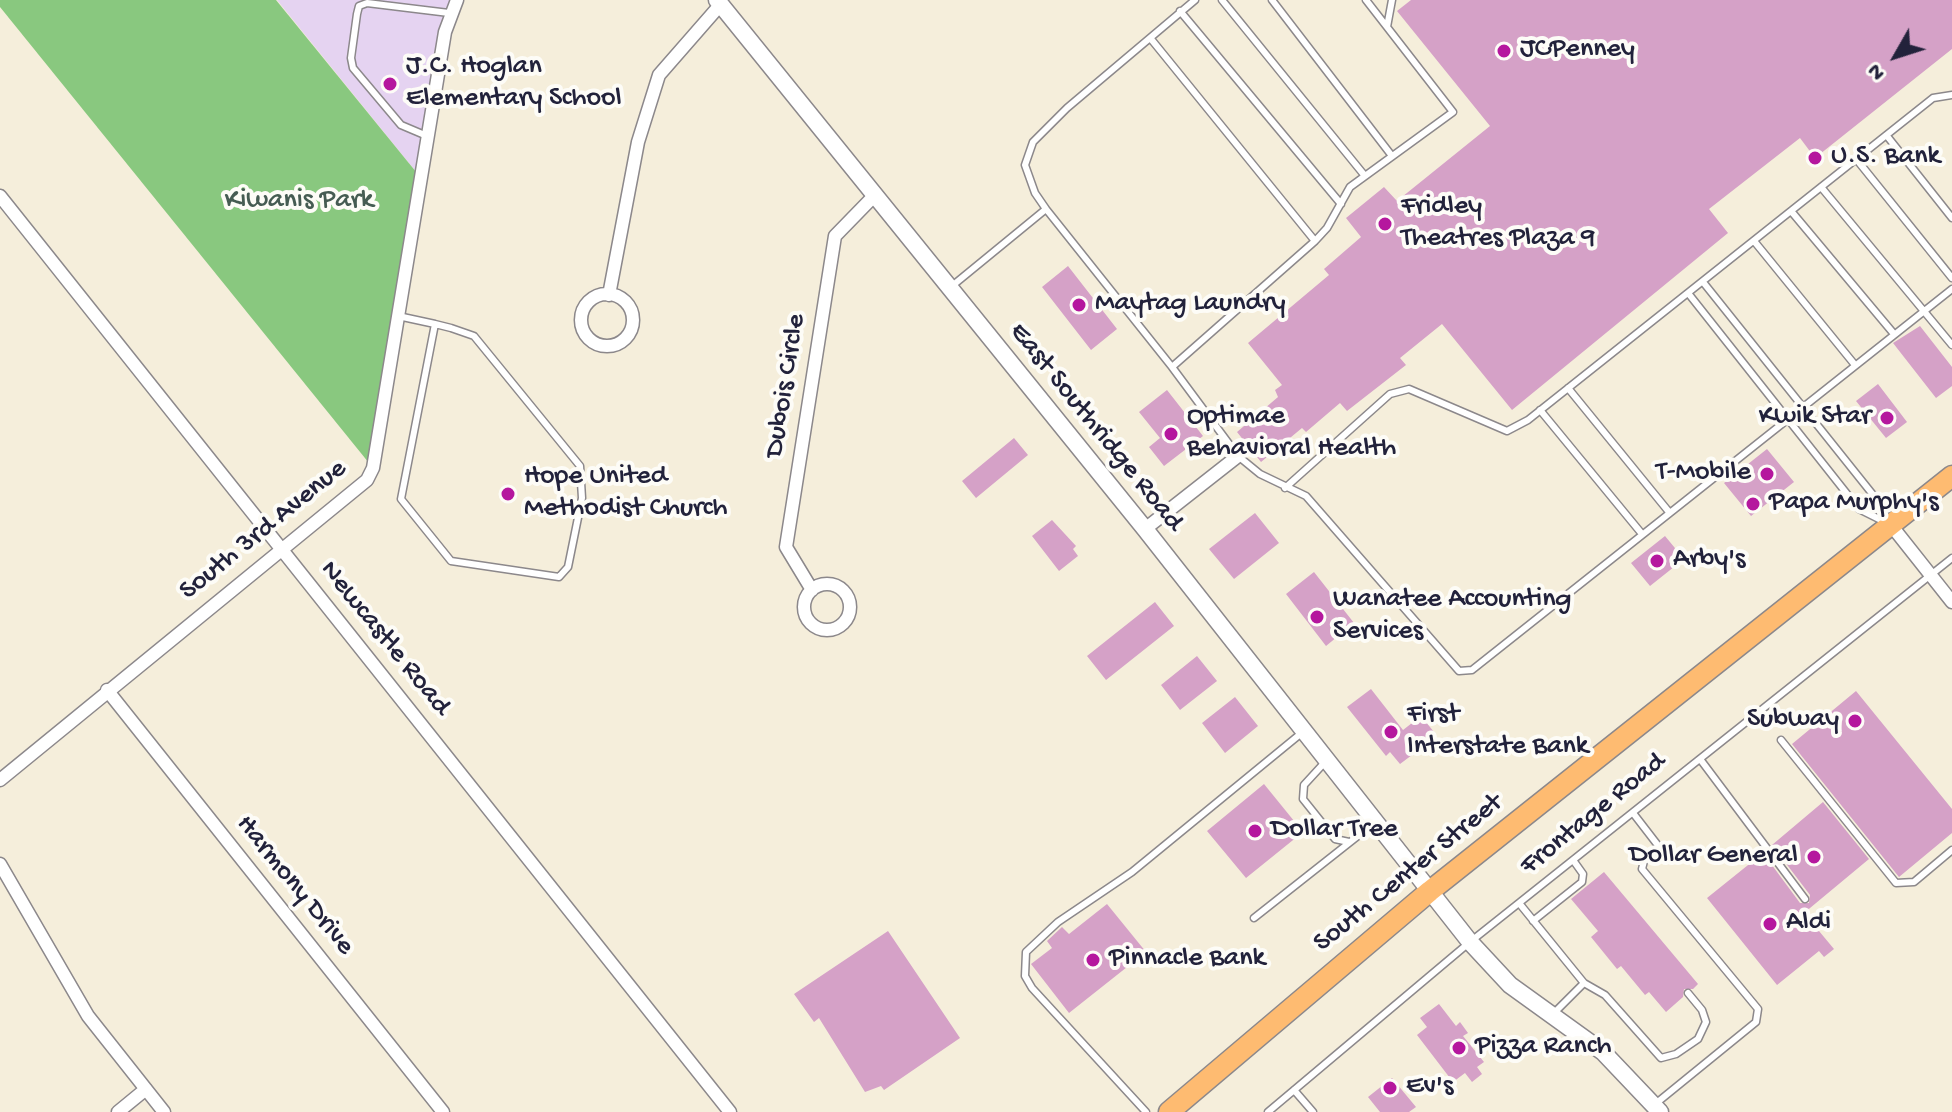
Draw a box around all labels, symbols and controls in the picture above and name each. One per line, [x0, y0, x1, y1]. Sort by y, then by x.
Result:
north arrow [1856, 16, 1936, 96]
place label: JCPenney [1520, 34, 1635, 68]
marker: JCPenney [1495, 42, 1513, 60]
place label: J.C. Hoglan Elementary School [406, 51, 622, 117]
text: N [1863, 57, 1892, 85]
marker: J.C. Hoglan Elementary School [381, 75, 399, 93]
place label: U.S. Bank [1831, 141, 1940, 175]
marker: U.S. Bank [1806, 149, 1824, 167]
park label: Kiwanis Park [225, 185, 373, 219]
place label: Fridley Theatres Plaza 9 [1401, 191, 1595, 257]
marker: Fridley Theatres Plaza 9 [1376, 215, 1394, 233]
place label: Maytag Laundry [1095, 288, 1286, 322]
marker: Maytag Laundry [1070, 296, 1088, 314]
street label: Dubois Circle [759, 312, 815, 460]
street label: East Southridge Road [1000, 317, 1190, 539]
place label: Optimae Behavioral Health [1187, 401, 1396, 467]
place label: Kwik Star [1759, 401, 1871, 435]
marker: Kwik Star [1878, 409, 1896, 427]
marker: Optimae Behavioral Health [1162, 425, 1180, 443]
street label: South 3rd Avenue [174, 453, 354, 609]
place label: T-Mobile [1656, 457, 1751, 491]
place label: Hope United Methodist Church [524, 461, 728, 527]
marker: T-Mobile [1758, 465, 1776, 483]
marker: Hope United Methodist Church [499, 485, 517, 503]
place label: Papa Murphy's [1769, 487, 1938, 521]
marker: Papa Murphy's [1744, 495, 1762, 513]
place label: Arby's [1673, 544, 1745, 578]
marker: Arby's [1648, 552, 1666, 570]
street label: Newcastle Road [311, 555, 457, 723]
place label: Wanatee Accounting Services [1333, 584, 1571, 650]
marker: Wanatee Accounting Services [1308, 608, 1326, 626]
place label: First Interstate Bank [1407, 699, 1588, 765]
place label: Subway [1747, 704, 1839, 738]
marker: Subway [1846, 712, 1864, 730]
marker: First Interstate Bank [1382, 723, 1400, 741]
street label: Frontage Road [1515, 746, 1673, 884]
street label: South Center Street [1308, 787, 1510, 961]
street label: Harmony Drive [227, 809, 361, 963]
place label: Dollar Tree [1271, 814, 1398, 848]
marker: Dollar Tree [1246, 822, 1264, 840]
place label: Dollar General [1629, 840, 1798, 874]
marker: Dollar General [1805, 848, 1823, 866]
place label: Aldi [1786, 907, 1831, 941]
marker: Aldi [1761, 915, 1779, 933]
place label: Pinnacle Bank [1109, 943, 1265, 977]
marker: Pinnacle Bank [1084, 951, 1102, 969]
place label: Pizza Ranch [1475, 1031, 1611, 1065]
marker: Pizza Ranch [1450, 1039, 1468, 1057]
place label: Ev's [1406, 1071, 1453, 1105]
marker: Ev's [1381, 1079, 1399, 1097]

